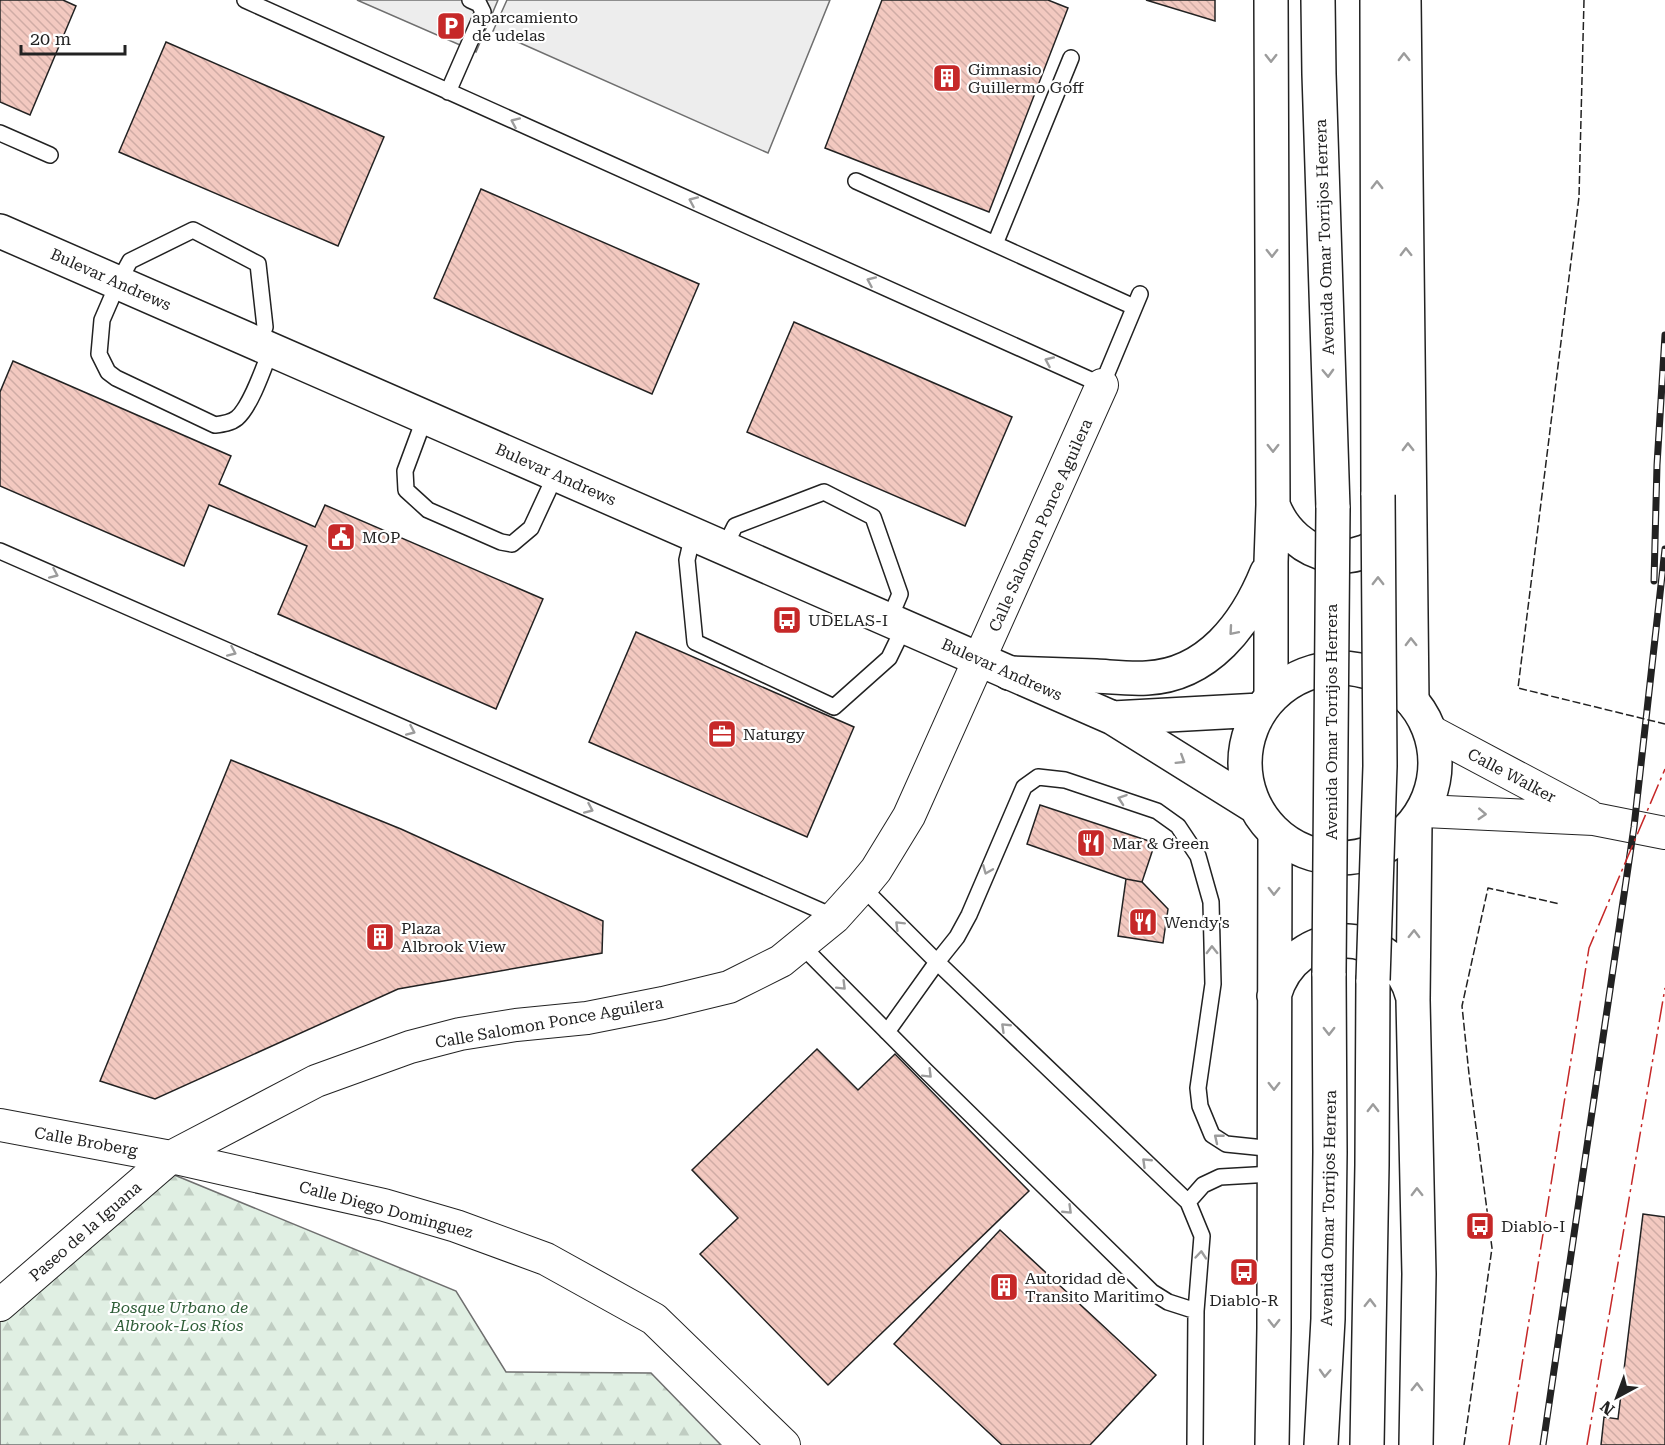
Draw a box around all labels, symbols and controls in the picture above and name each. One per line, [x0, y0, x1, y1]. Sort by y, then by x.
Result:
place label: aparcamiento de udelas [472, 8, 578, 45]
parking icon: aparcamiento de udelas [435, 10, 467, 42]
scale bar [21, 18, 124, 56]
text: 20 m [30, 28, 71, 49]
one-way arrow [1398, 53, 1411, 62]
one-way arrow [1265, 54, 1277, 63]
place label: Gimnasio Guillermo Goff [968, 60, 1084, 97]
building icon: Gimnasio Guillermo Goff [931, 62, 963, 94]
one-way arrow [510, 117, 521, 129]
street label: Avenida Omar Torrijos Herrera [1311, 118, 1338, 355]
one-way arrow [1371, 180, 1383, 189]
one-way arrow [688, 197, 699, 209]
street label: Bulevar Andrews [48, 244, 174, 315]
one-way arrow [1400, 248, 1412, 257]
one-way arrow [1266, 249, 1278, 258]
one-way arrow [866, 277, 877, 289]
one-way arrow [1044, 356, 1055, 368]
one-way arrow [1322, 369, 1335, 378]
street label: Calle Salomon Ponce Aguilera [985, 415, 1096, 635]
street label: Bulevar Andrews [493, 439, 619, 510]
one-way arrow [1402, 443, 1414, 452]
one-way arrow [1267, 444, 1279, 453]
public building icon: MOP [325, 521, 357, 553]
place label: MOP [362, 528, 400, 547]
one-way arrow [47, 567, 58, 579]
one-way arrow [1372, 577, 1384, 586]
bus stop icon: UDELAS-I [771, 604, 803, 636]
street label: Avenida Omar Torrijos Herrera [1322, 604, 1341, 840]
place label: UDELAS-I [808, 611, 888, 630]
one-way arrow [1229, 624, 1240, 635]
street label: Bulevar Andrews [939, 634, 1065, 705]
one-way arrow [1405, 638, 1417, 647]
one-way arrow [226, 645, 237, 657]
office icon: Naturgy [706, 718, 738, 750]
one-way arrow [404, 724, 415, 736]
place label: Naturgy [743, 725, 806, 744]
street label: Calle Walker [1464, 744, 1559, 807]
one-way arrow [1174, 753, 1185, 764]
one-way arrow [1117, 793, 1128, 806]
one-way arrow [583, 802, 594, 814]
one-way arrow [1478, 807, 1487, 820]
restaurant icon: Mar & Green [1075, 827, 1107, 859]
place label: Mar & Green [1112, 834, 1209, 853]
one-way arrow [982, 864, 994, 875]
one-way arrow [1268, 887, 1280, 896]
restaurant icon: Wendy's [1127, 906, 1159, 938]
place label: Wendy's [1164, 913, 1230, 932]
place label: Plaza Albrook View [401, 919, 507, 956]
building icon: Plaza Albrook View [364, 921, 396, 953]
one-way arrow [896, 921, 907, 932]
one-way arrow [1408, 929, 1420, 938]
one-way arrow [1206, 945, 1218, 954]
one-way arrow [835, 980, 846, 990]
street label: Calle Salomon Ponce Aguilera [434, 993, 665, 1052]
one-way arrow [1001, 1023, 1012, 1034]
one-way arrow [1323, 1027, 1335, 1036]
one-way arrow [921, 1066, 932, 1077]
one-way arrow [1267, 1082, 1280, 1091]
street label: Avenida Omar Torrijos Herrera [1317, 1089, 1340, 1326]
one-way arrow [1367, 1103, 1379, 1112]
street label: Calle Broberg [33, 1123, 140, 1160]
one-way arrow [1214, 1134, 1225, 1145]
one-way arrow [1142, 1158, 1153, 1169]
street label: Paseo de la Iguana [25, 1177, 145, 1285]
street label: Calle Diego Dominguez [297, 1177, 475, 1242]
one-way arrow [1411, 1187, 1424, 1196]
one-way arrow [1060, 1203, 1071, 1214]
bus stop icon: Diablo-I [1464, 1210, 1496, 1242]
place label: Diablo-I [1501, 1217, 1565, 1236]
one-way arrow [1194, 1251, 1207, 1260]
bus stop icon: Diablo-R [1228, 1256, 1260, 1288]
place label: Autoridad de Transito Maritimo [1025, 1269, 1164, 1306]
building icon: Autoridad de Transito Maritimo [988, 1271, 1020, 1303]
place label: Diablo-R [1209, 1291, 1279, 1310]
park label: Bosque Urbano de Albrook-Los Ríos [109, 1298, 248, 1335]
one-way arrow [1364, 1298, 1376, 1307]
one-way arrow [1268, 1319, 1280, 1328]
north arrow [1587, 1367, 1647, 1427]
one-way arrow [1318, 1369, 1331, 1378]
one-way arrow [1411, 1382, 1423, 1391]
text: N [1597, 1397, 1618, 1419]

